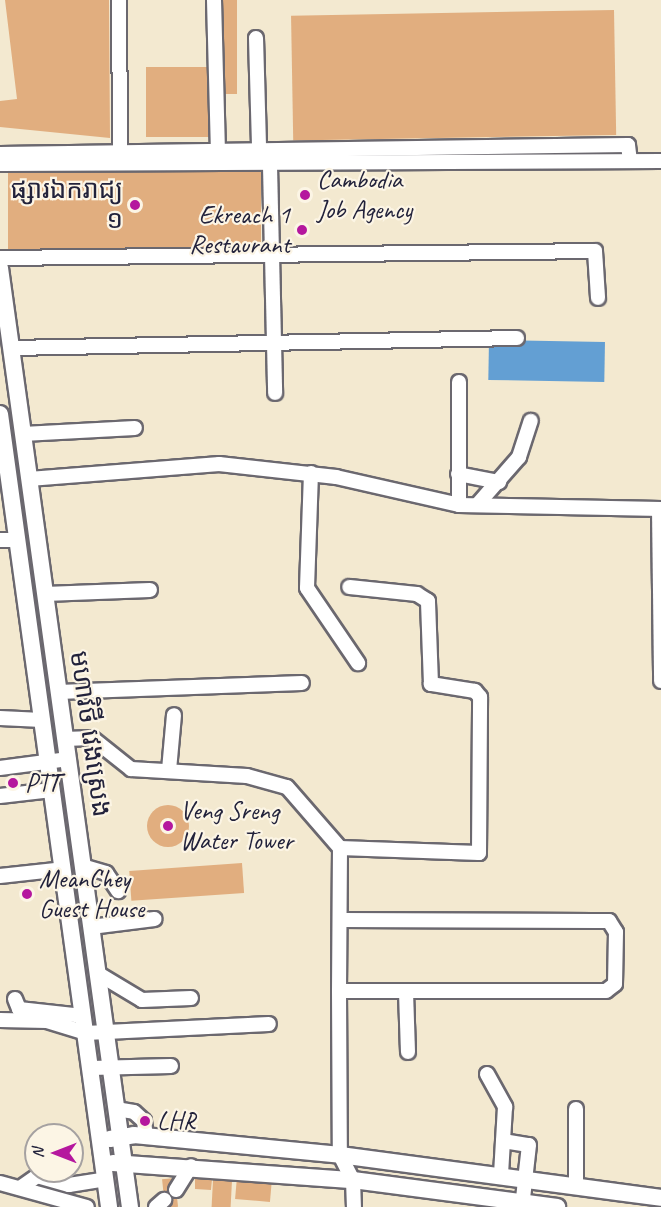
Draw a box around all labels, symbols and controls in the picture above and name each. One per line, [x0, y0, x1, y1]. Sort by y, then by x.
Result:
place label: Cambodia Job Agency [317, 164, 412, 225]
place label: ផ្សារឯករាជ្យ ១ [11, 174, 123, 236]
marker: Cambodia Job Agency [298, 188, 312, 202]
marker: ផ្សារឯករាជ្យ ១ [128, 198, 142, 212]
place label: Ekreach 1 Restaurant [189, 199, 290, 260]
marker: Ekreach 1 Restaurant [295, 223, 309, 237]
street label: មហាវិថី វេងស្រេង [63, 649, 117, 819]
place label: PTT [25, 767, 59, 799]
marker: PTT [6, 776, 20, 790]
place label: Veng Sreng Water Tower [180, 795, 293, 856]
marker: Veng Sreng Water Tower [161, 819, 175, 833]
place label: MeanChey Guest House [39, 863, 144, 924]
marker: MeanChey Guest House [20, 887, 34, 901]
place label: LHR [157, 1105, 196, 1137]
marker: LHR [138, 1114, 152, 1128]
north arrow [24, 1123, 84, 1183]
text: N [28, 1148, 48, 1158]

